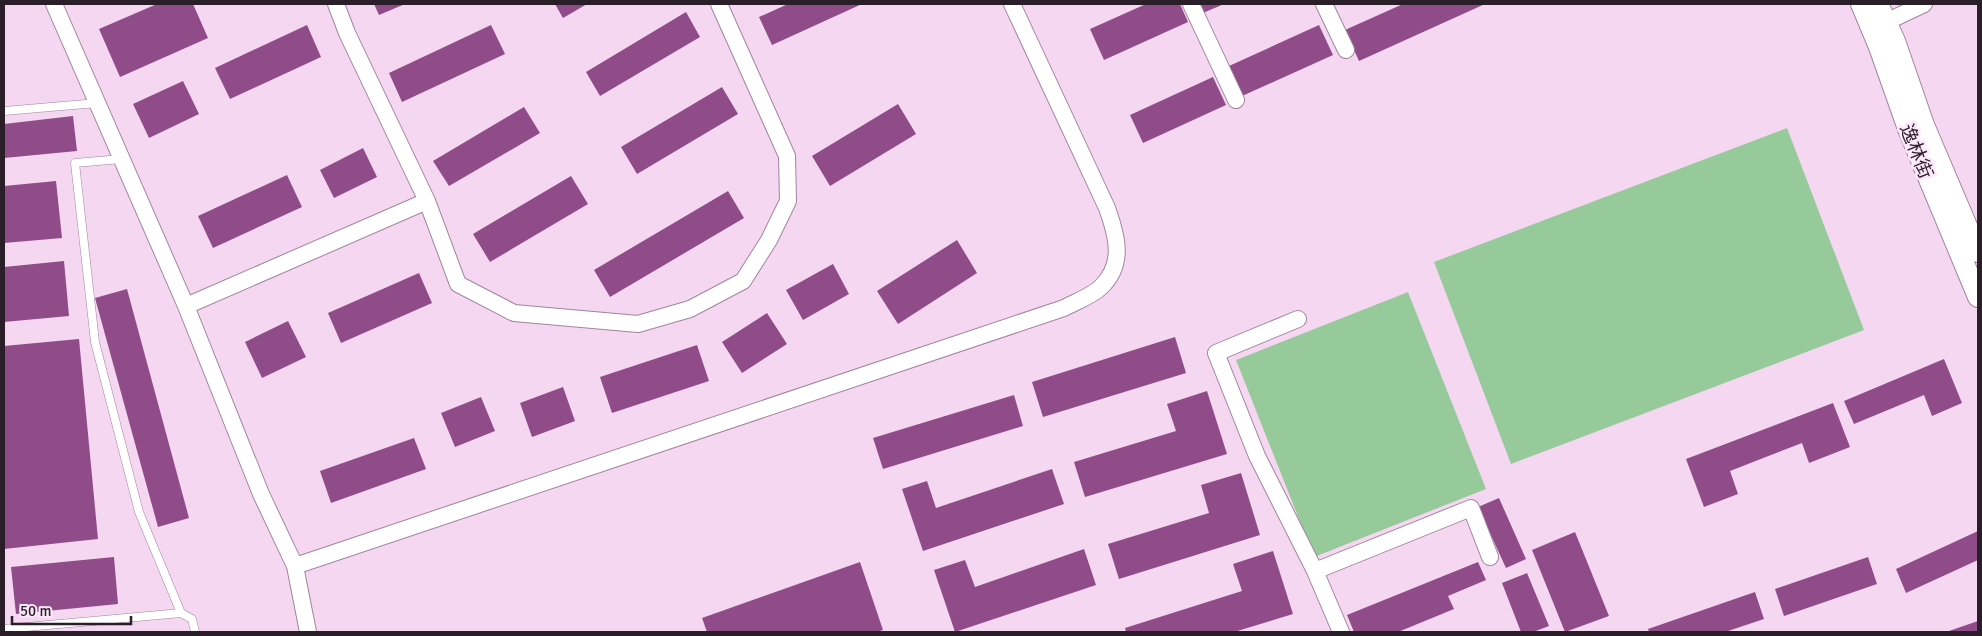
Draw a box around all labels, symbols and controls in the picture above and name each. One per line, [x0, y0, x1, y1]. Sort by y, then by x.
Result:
street label: 逸林街 [1894, 120, 1938, 182]
scale bar [12, 594, 131, 626]
text: 50 m [20, 602, 51, 620]

